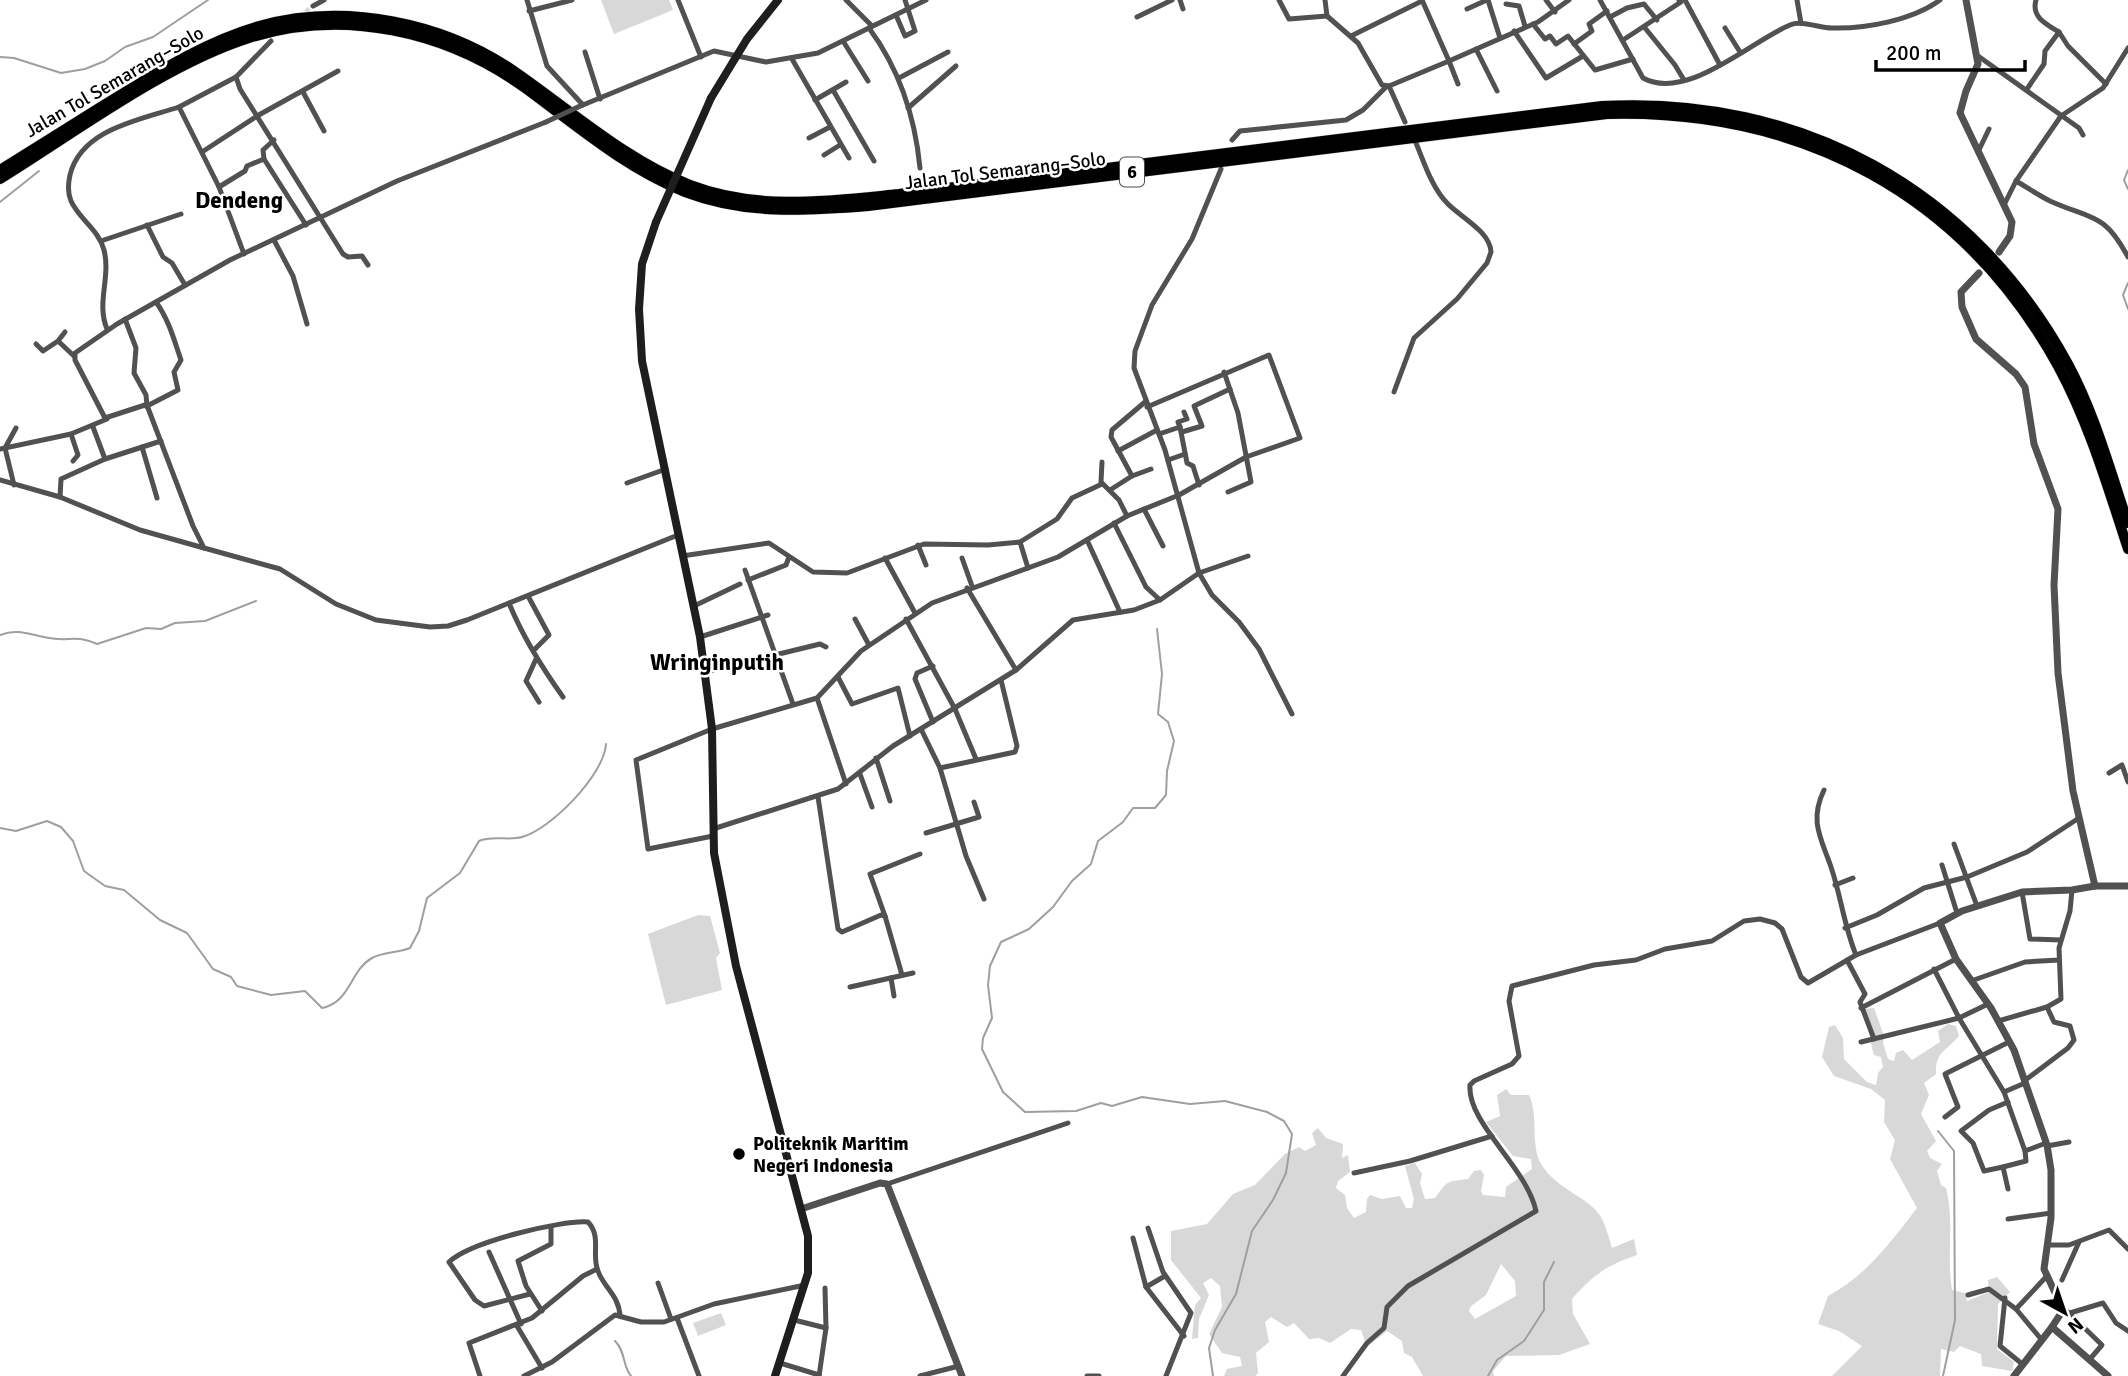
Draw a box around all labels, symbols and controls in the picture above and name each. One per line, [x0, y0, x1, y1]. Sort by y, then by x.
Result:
street label: Jalan Tol Semarang–Solo [21, 21, 208, 143]
scale bar [1876, 28, 2025, 72]
text: 200 m [1886, 40, 1941, 66]
street label: Jalan Tol Semarang–Solo [903, 147, 1107, 195]
road number: 6 [1120, 158, 1144, 187]
district label: Dendeng [195, 186, 283, 215]
district label: Wringinputih [650, 648, 784, 677]
place label: Politeknik Maritim Negeri Indonesia [753, 1132, 909, 1178]
marker: Politeknik Maritim Negeri Indonesia [731, 1146, 747, 1162]
north arrow [2030, 1278, 2100, 1348]
text: N [2063, 1312, 2088, 1339]

